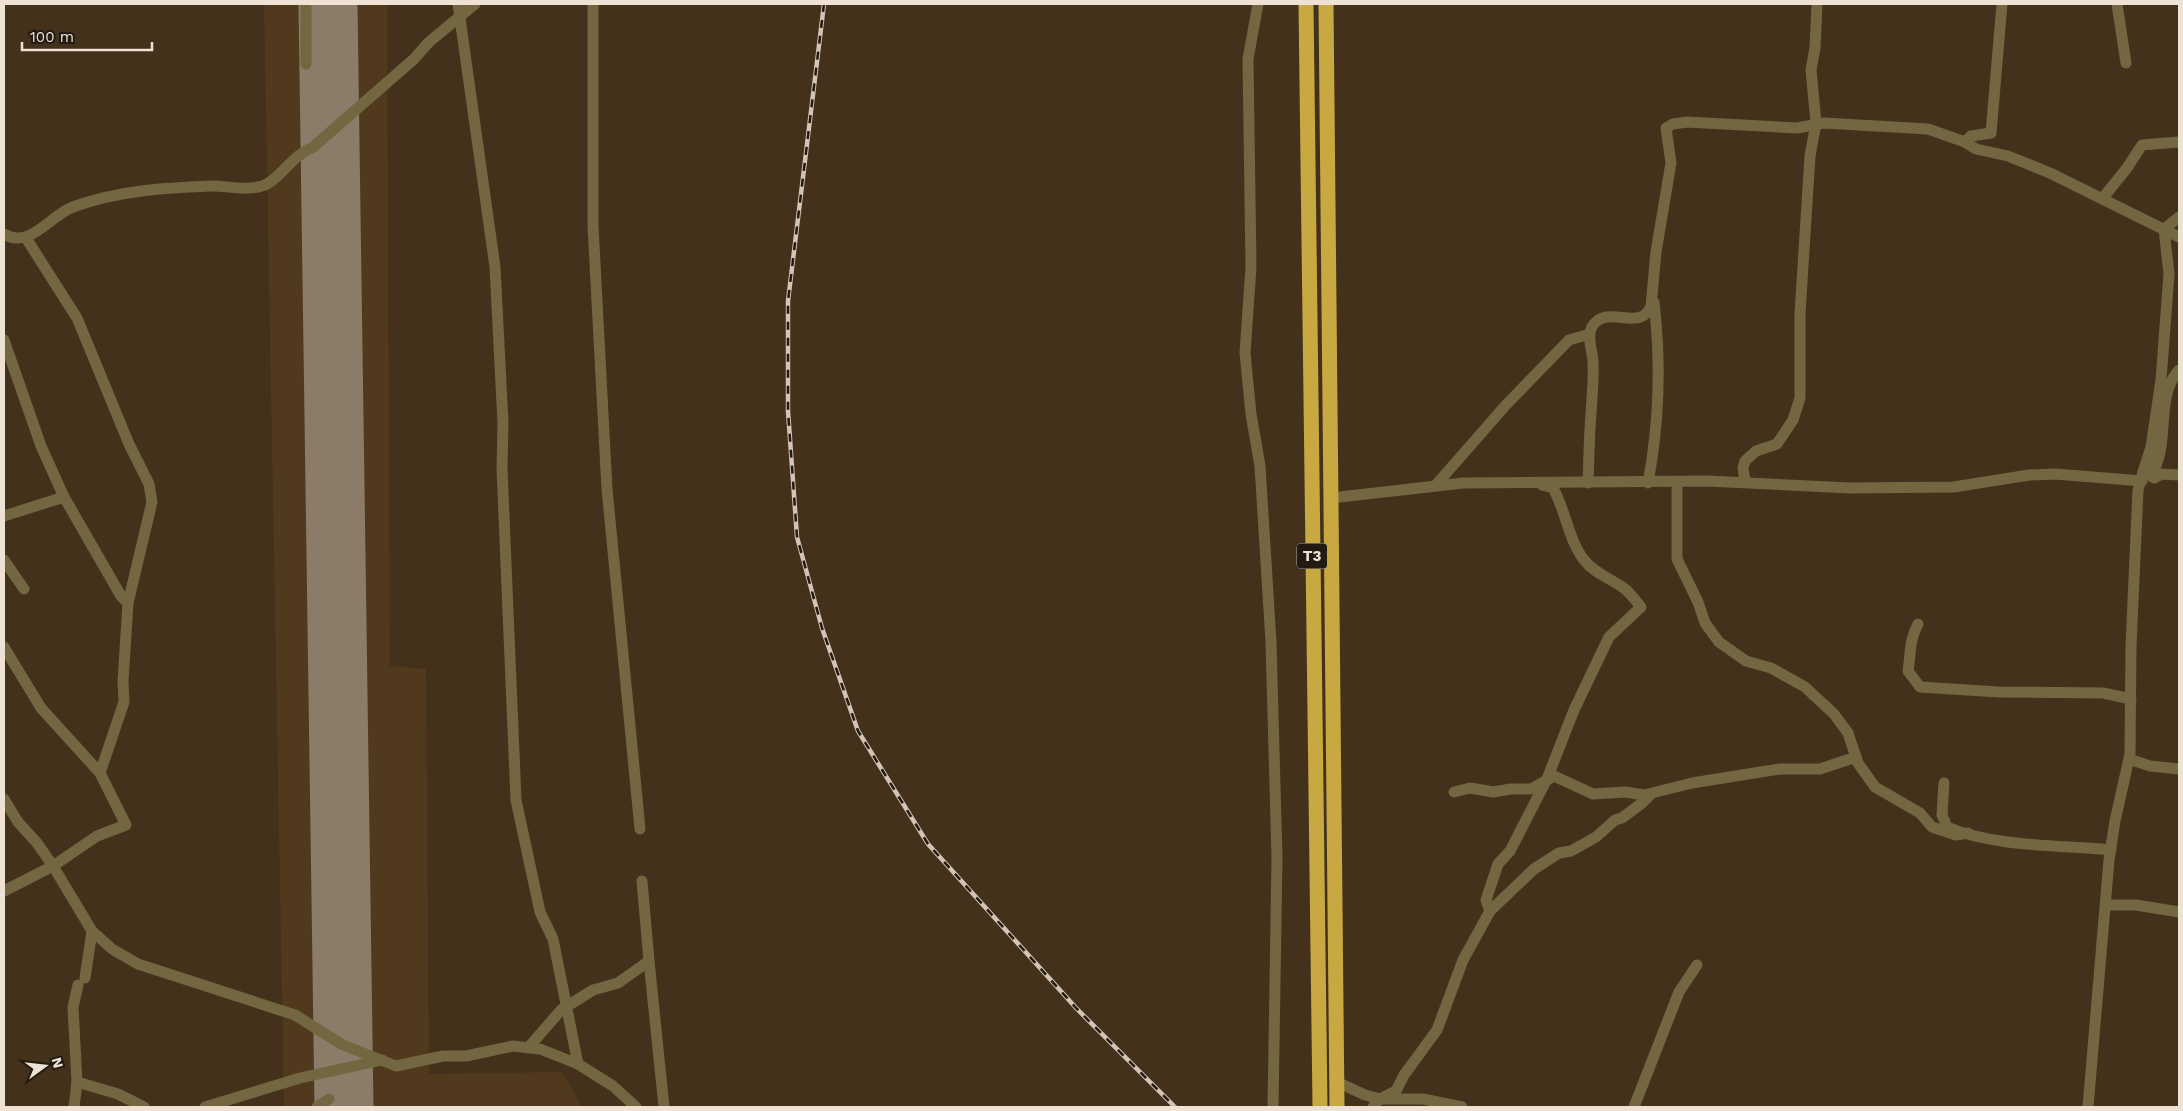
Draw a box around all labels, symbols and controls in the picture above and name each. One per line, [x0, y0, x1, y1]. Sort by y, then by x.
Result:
scale bar [22, 20, 152, 52]
text: 100 m [30, 28, 74, 46]
road number: T3 [1297, 544, 1327, 568]
north arrow [20, 1041, 70, 1091]
text: N [48, 1056, 67, 1070]

